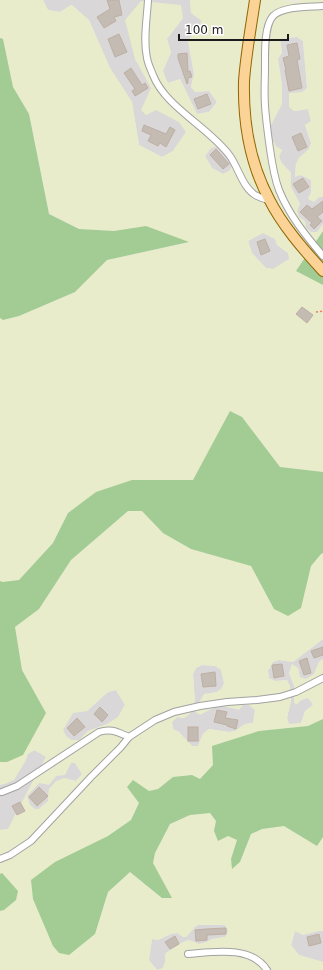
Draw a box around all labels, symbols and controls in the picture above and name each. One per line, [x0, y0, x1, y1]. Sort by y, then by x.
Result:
scale bar [179, 16, 288, 42]
text: 100 m [185, 23, 223, 37]

